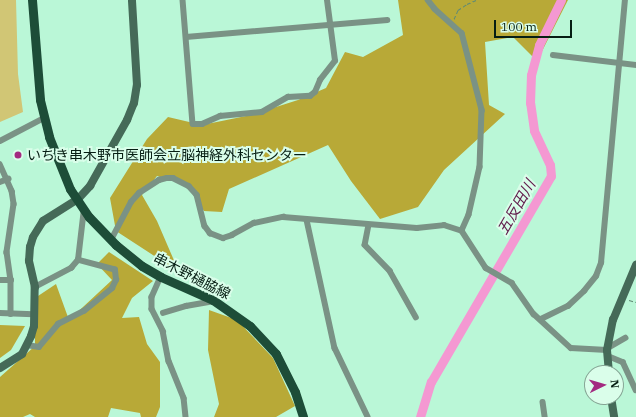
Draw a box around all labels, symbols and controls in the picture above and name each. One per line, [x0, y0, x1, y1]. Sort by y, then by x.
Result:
scale bar [496, 12, 574, 38]
text: 100 m [501, 19, 537, 34]
place label: いちき串木野市医師会立脳神経外科センター [27, 147, 307, 163]
marker: いちき串木野市医師会立脳神経外科センター [12, 149, 24, 161]
water label: 五反田川 [493, 177, 539, 237]
street label: 串木野樋脇線 [151, 249, 233, 303]
north arrow [584, 365, 624, 405]
text: N [608, 379, 622, 389]

